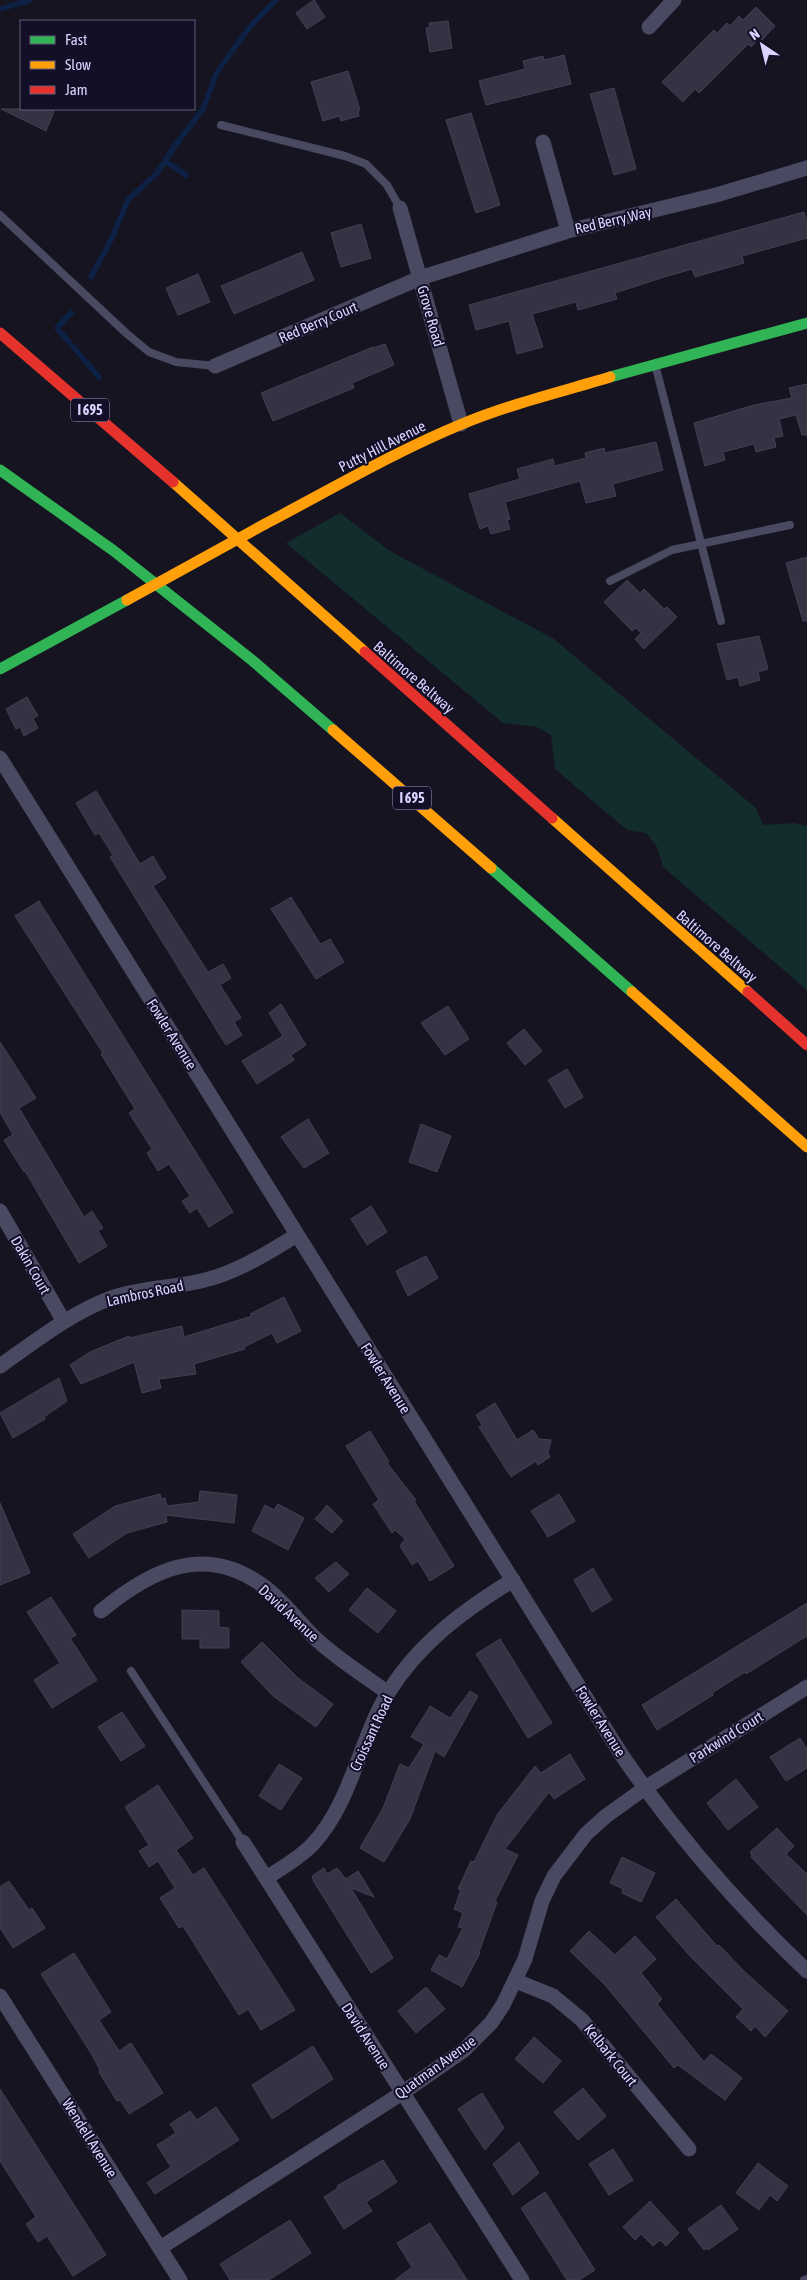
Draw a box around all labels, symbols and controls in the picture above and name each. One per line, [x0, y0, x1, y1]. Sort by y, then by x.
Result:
legend [20, 20, 195, 110]
north arrow [737, 20, 787, 70]
text: N [747, 25, 763, 43]
text: Fast [65, 31, 87, 48]
text: Slow [65, 56, 91, 73]
text: Jam [65, 81, 88, 98]
street label: Red Berry Way [573, 203, 653, 237]
street label: Grove Road [414, 283, 448, 349]
street label: Red Berry Court [276, 298, 360, 346]
road number: I 695 [71, 398, 109, 422]
street label: Putty Hill Avenue [336, 417, 428, 475]
street label: Baltimore Beltway [370, 637, 458, 717]
road number: I 695 [393, 786, 431, 810]
street label: Baltimore Beltway [673, 906, 761, 986]
street label: Fowler Avenue [144, 995, 201, 1073]
street label: Dakin Court [8, 1233, 54, 1297]
street label: Lambros Road [105, 1277, 185, 1309]
street label: Fowler Avenue [358, 1339, 415, 1417]
street label: David Avenue [256, 1581, 323, 1645]
street label: Fowler Avenue [573, 1682, 630, 1760]
street label: Croissant Road [346, 1692, 396, 1774]
street label: Parkwind Court [686, 1708, 766, 1766]
street label: David Avenue [338, 2000, 394, 2073]
street label: Kelbark Court [581, 2021, 641, 2089]
street label: Quatman Avenue [391, 2032, 479, 2102]
street label: Wendell Avenue [59, 2095, 121, 2181]

